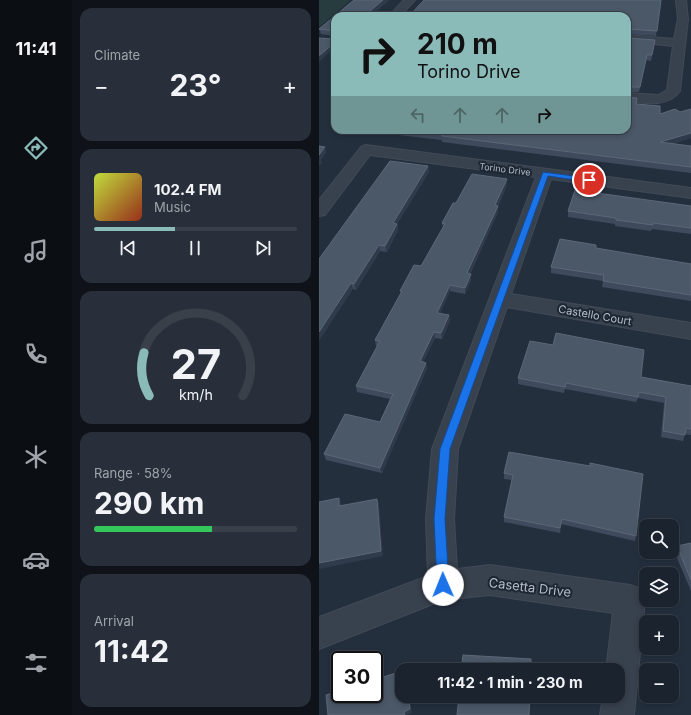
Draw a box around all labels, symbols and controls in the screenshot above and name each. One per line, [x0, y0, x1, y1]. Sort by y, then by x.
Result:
text: 210 m [417, 27, 498, 61]
icon: right [351, 28, 403, 80]
text: 11:41 [16, 38, 56, 59]
text: Climate [94, 47, 140, 63]
text: Torino Drive [417, 61, 521, 82]
text: 23° [170, 67, 221, 103]
text: − [94, 73, 109, 99]
text: + [282, 73, 297, 99]
icon: left [407, 104, 429, 126]
icon: ahead [449, 104, 471, 126]
icon: ahead [491, 104, 513, 126]
icon: right [533, 104, 555, 126]
icon: directions [22, 134, 50, 162]
street label: Torino Drive [479, 160, 531, 178]
pin [572, 163, 606, 197]
icon: arrive [578, 169, 600, 191]
text: 102.4 FM [154, 180, 222, 199]
text: Music [154, 199, 191, 215]
icon: music [22, 237, 50, 265]
icon: previous [117, 237, 139, 259]
icon: pause [184, 237, 206, 259]
icon: next [252, 237, 274, 259]
street label: Castello Court [557, 302, 633, 328]
text: 27 [170, 338, 221, 388]
icon: phone [22, 340, 50, 368]
text: km/h [179, 385, 212, 402]
icon: climate [22, 443, 50, 471]
text: Range · 58% [94, 465, 173, 481]
text: 290 km [94, 485, 205, 521]
map controls [639, 519, 679, 703]
button: search [639, 519, 679, 559]
icon: car [22, 546, 50, 574]
position arrow [422, 564, 464, 606]
button: layers [639, 567, 679, 607]
street label: Casetta Drive [488, 574, 572, 600]
text: Arrival [94, 613, 134, 629]
button: + [639, 615, 679, 655]
text: 11:42 [94, 633, 169, 669]
icon: filters [22, 649, 50, 677]
speed limit sign: 30 [331, 651, 383, 703]
button: − [639, 663, 679, 703]
text: 11:42 · 1 min · 230 m [437, 673, 583, 692]

